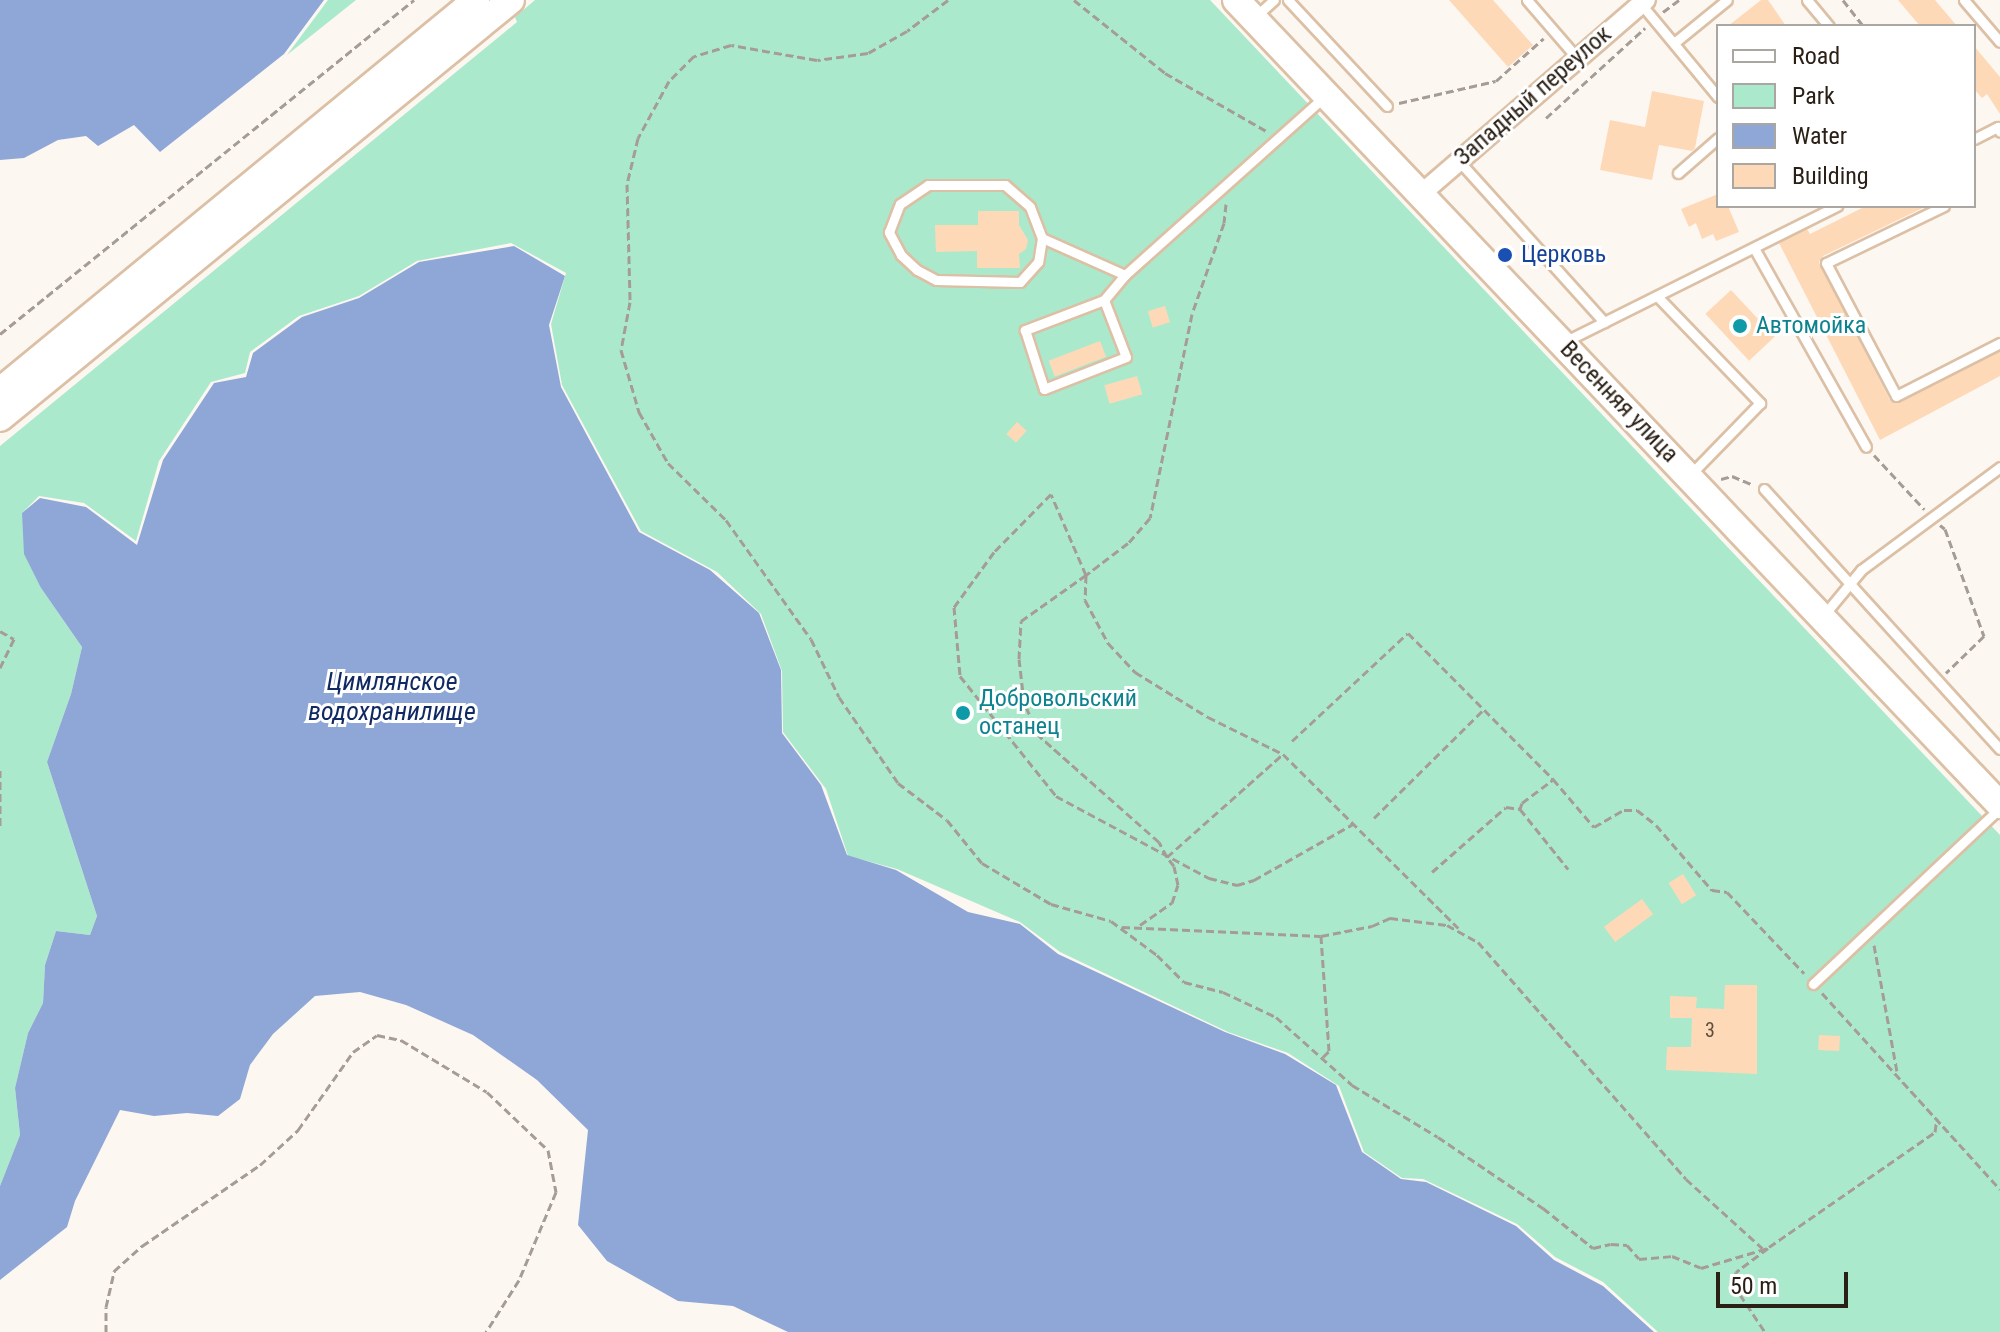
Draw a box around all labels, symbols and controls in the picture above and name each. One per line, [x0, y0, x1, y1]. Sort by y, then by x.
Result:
street label: Западный переулок [1449, 20, 1617, 172]
legend [1716, 24, 1976, 208]
text: Road [1792, 42, 1840, 70]
text: Park [1792, 82, 1835, 110]
text: Water [1792, 122, 1847, 150]
text: Building [1792, 162, 1869, 190]
place label: Церковь [1521, 241, 1606, 269]
marker: Церковь [1496, 246, 1514, 264]
place label: Автомойка [1756, 312, 1866, 340]
marker: Автомойка [1731, 317, 1749, 335]
street label: Весенняя улица [1554, 335, 1684, 469]
water label: Цимлянское водохранилище [308, 666, 476, 728]
place label: Добровольский останец [979, 685, 1137, 741]
marker: Добровольский останец [954, 704, 972, 722]
house number: 3 [1705, 1018, 1715, 1042]
scale bar [1720, 1256, 1852, 1306]
text: 50 m [1730, 1272, 1777, 1300]

